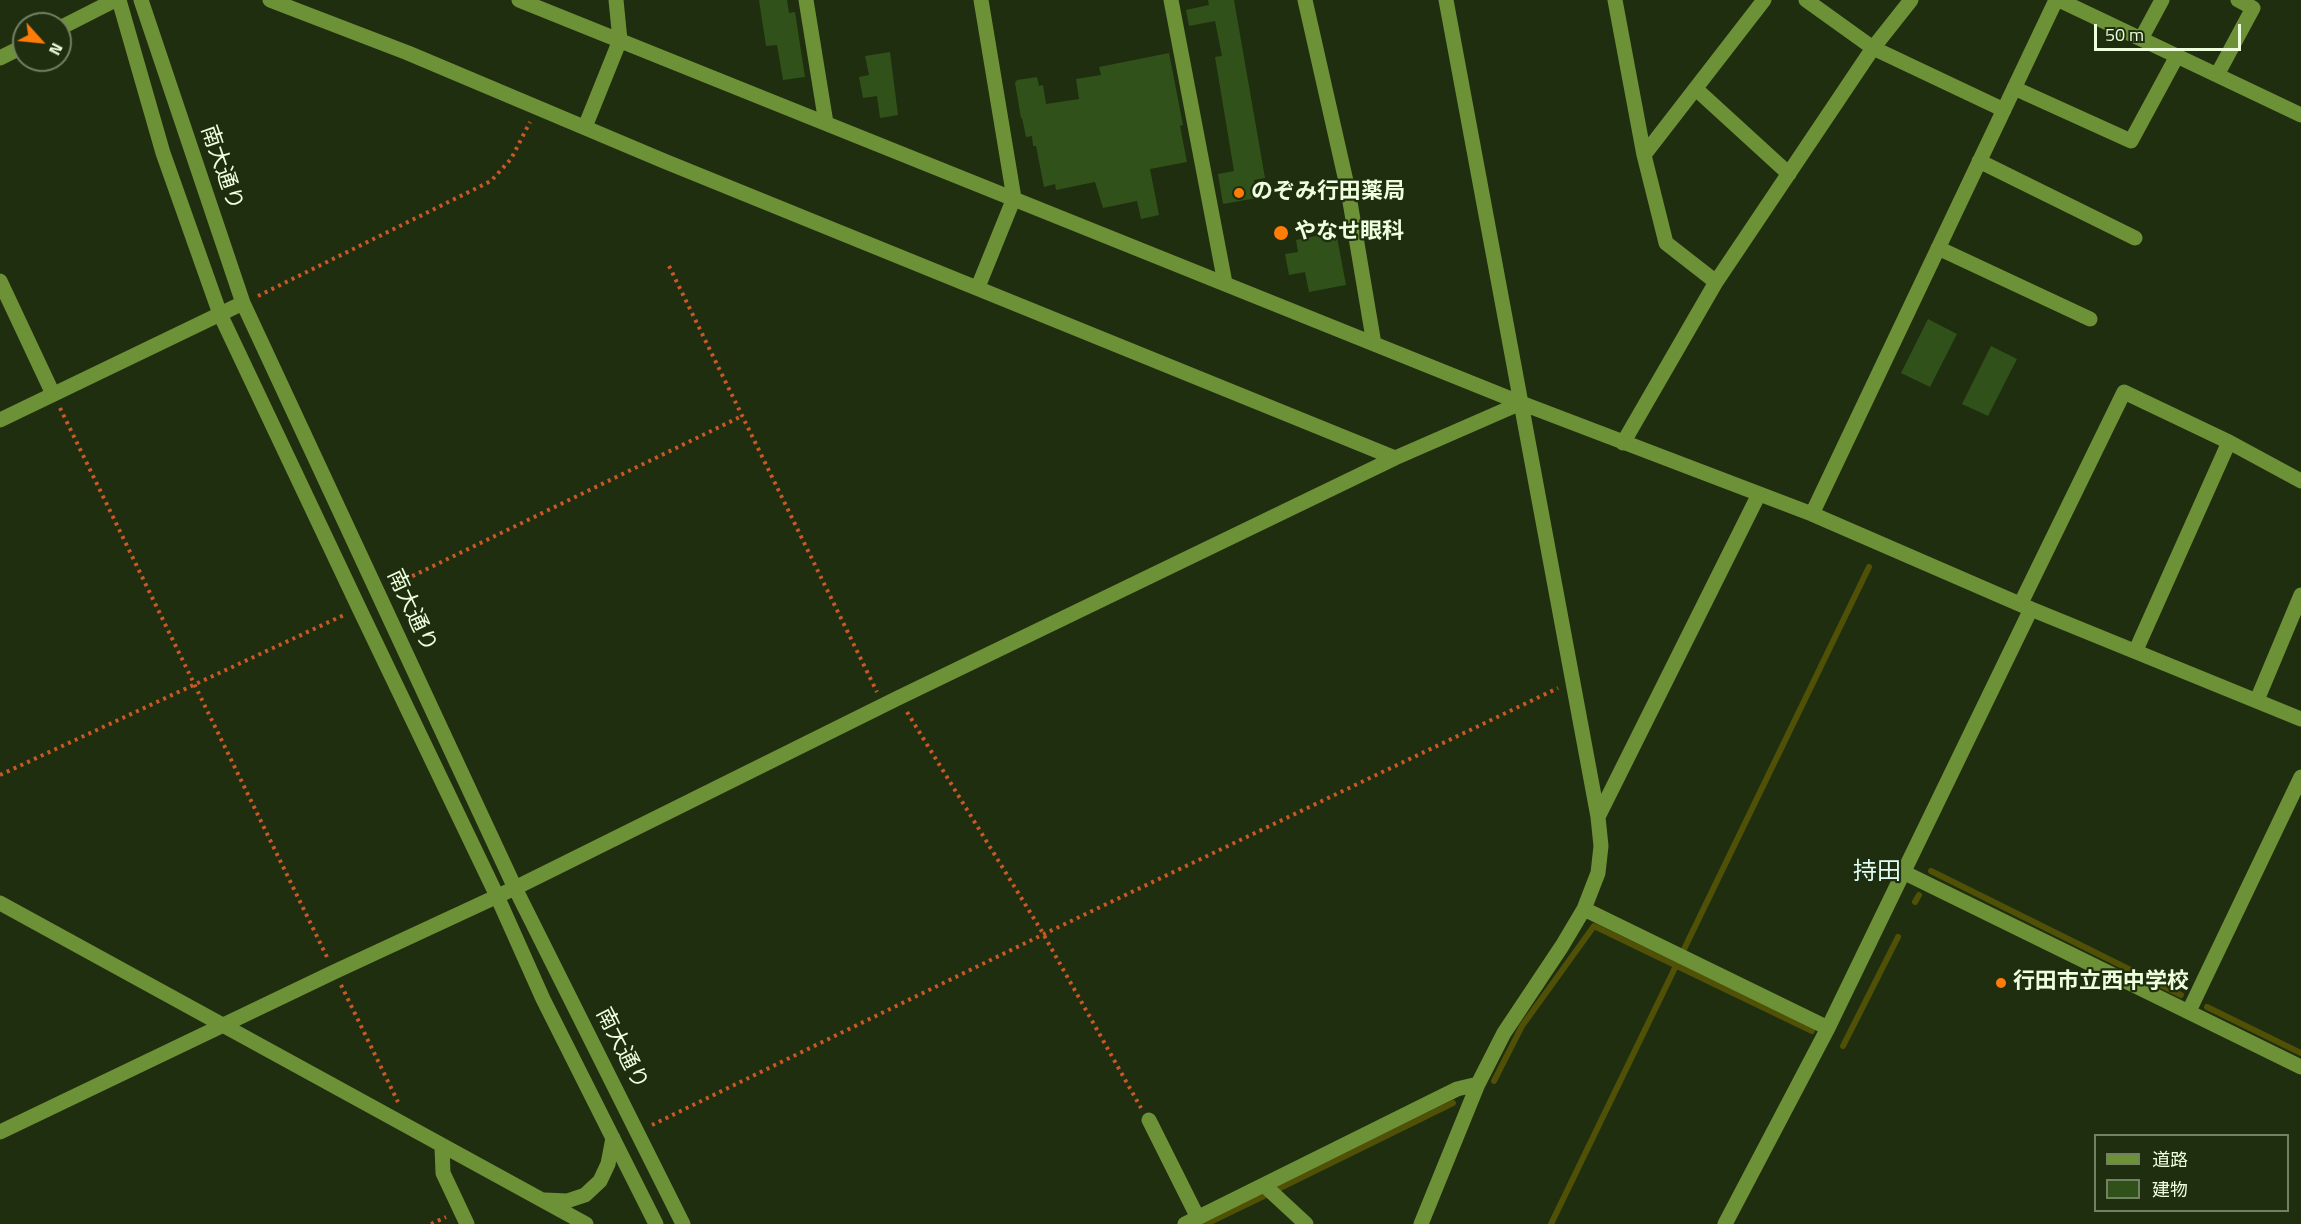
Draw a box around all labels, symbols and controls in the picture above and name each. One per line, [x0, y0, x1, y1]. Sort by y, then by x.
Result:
north arrow [12, 12, 72, 72]
scale bar [2097, 12, 2244, 50]
text: 50 m [2105, 21, 2144, 48]
text: N [43, 39, 69, 60]
street label: 南大通り [194, 122, 248, 214]
place label: のぞみ行田薬局 [1251, 180, 1405, 206]
marker: のぞみ行田薬局 [1232, 186, 1246, 200]
place label: やなせ眼科 [1294, 220, 1404, 246]
marker: やなせ眼科 [1272, 224, 1290, 242]
street label: 南大通り [380, 566, 442, 656]
district label: 持田 [1853, 859, 1901, 887]
place label: 行田市立西中学校 [2013, 970, 2189, 996]
marker: 行田市立西中学校 [1994, 976, 2008, 990]
street label: 南大通り [589, 1004, 653, 1094]
legend [2094, 1134, 2289, 1212]
text: 道路 [2152, 1146, 2188, 1173]
text: 建物 [2152, 1176, 2188, 1203]

